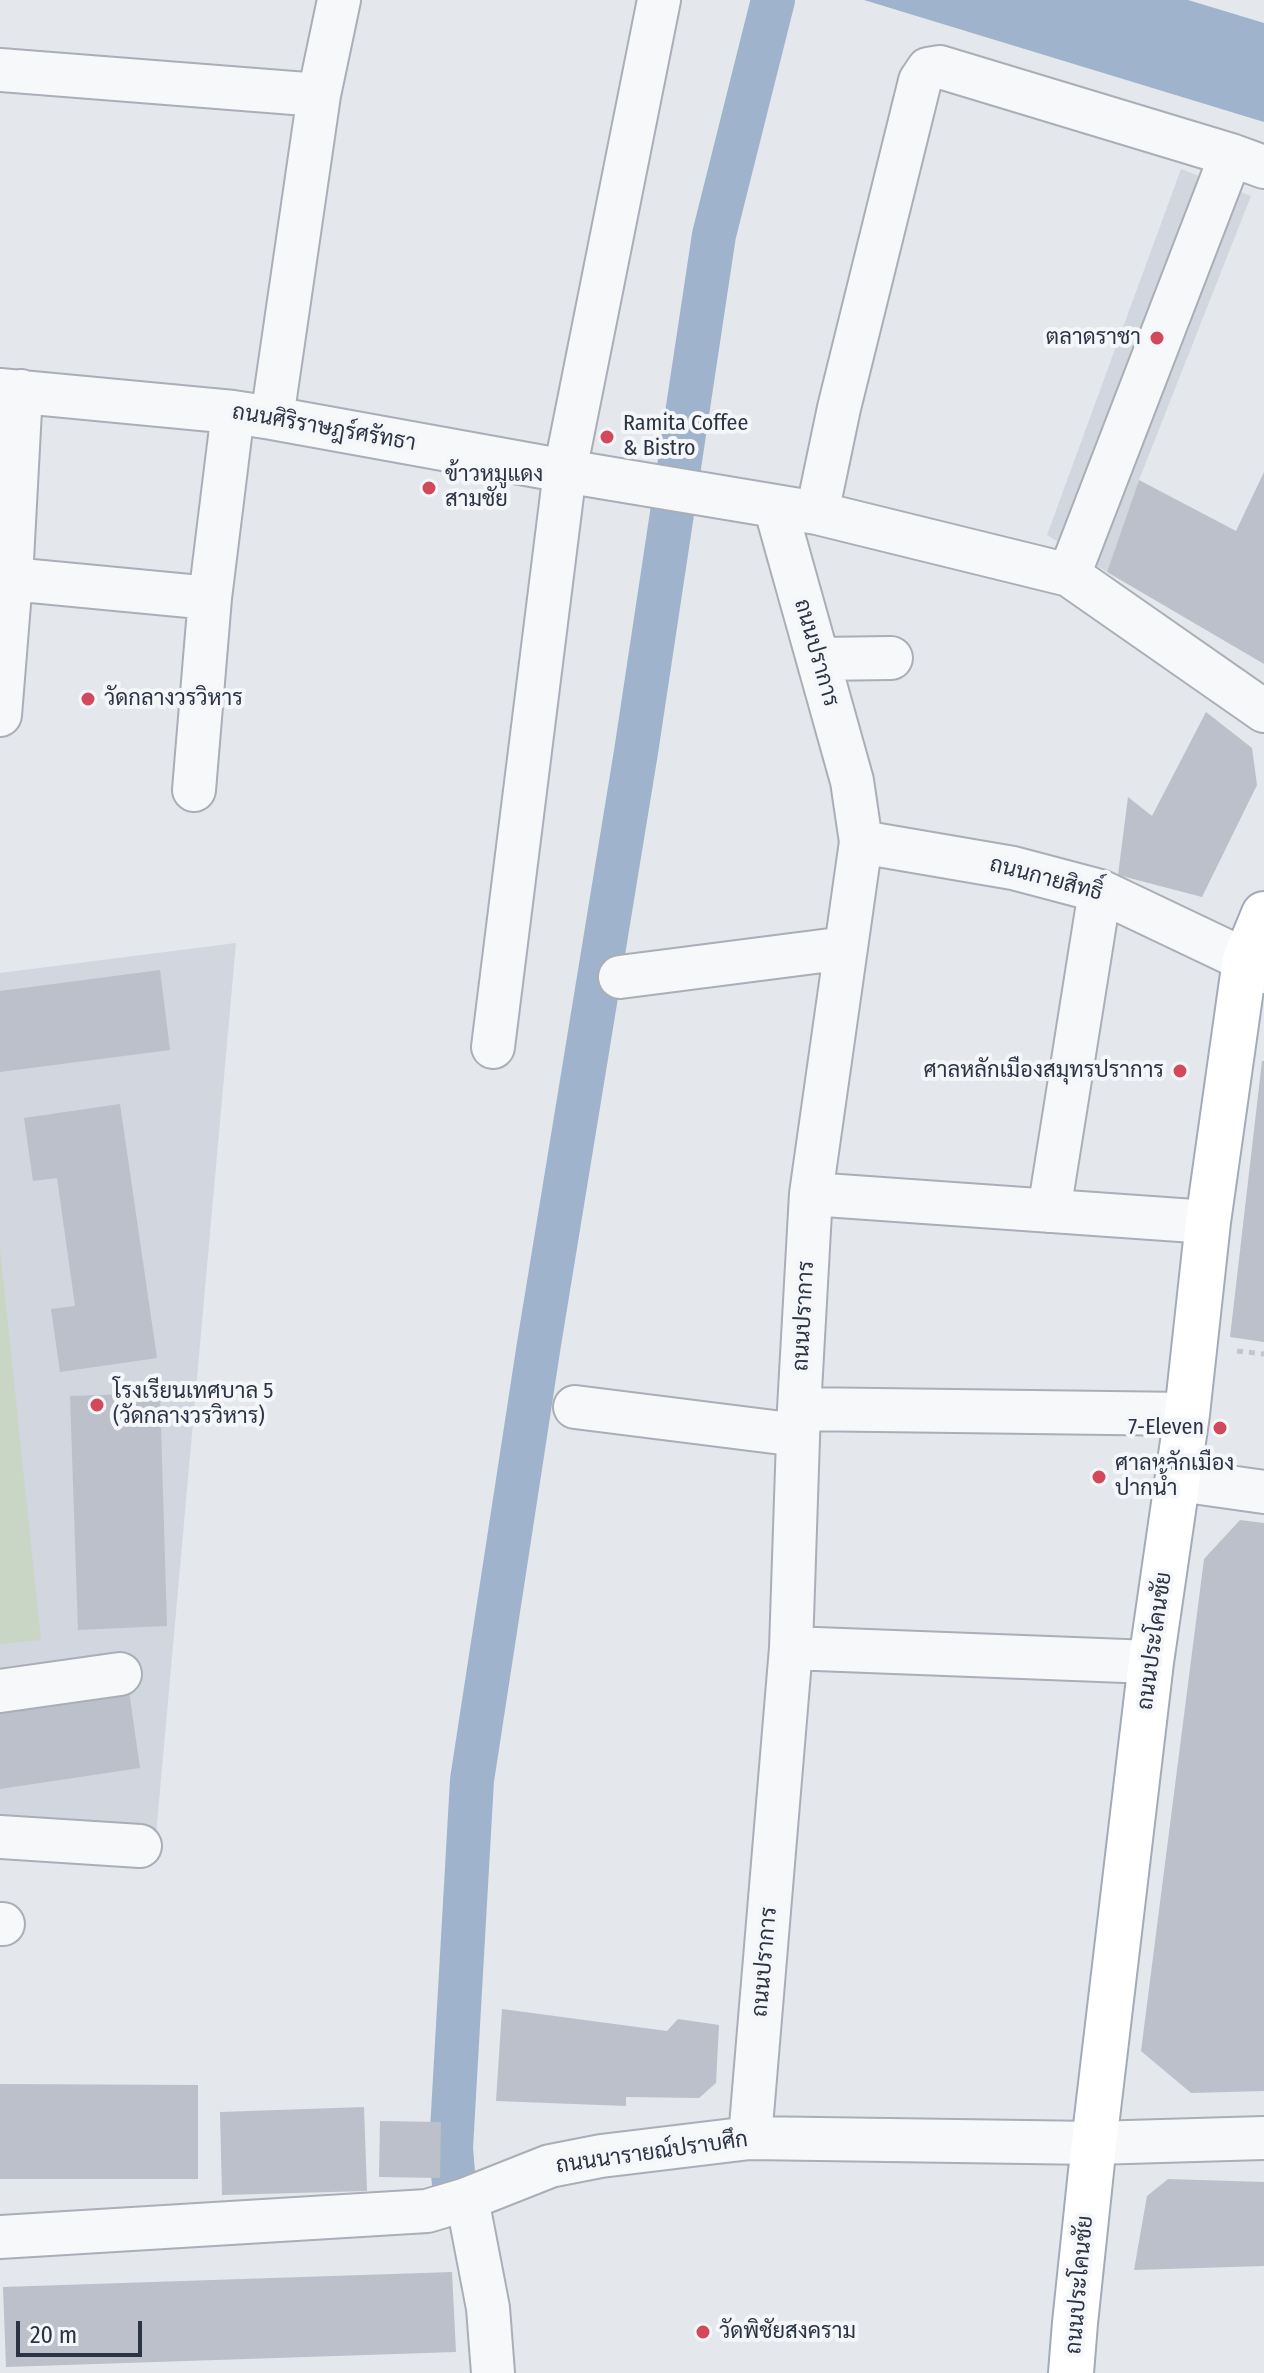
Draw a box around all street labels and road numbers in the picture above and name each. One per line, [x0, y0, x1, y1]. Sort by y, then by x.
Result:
street label: ถนนศิริราษฎร์ศรัทธา [230, 399, 418, 457]
street label: ถนนปราการ [788, 596, 844, 710]
street label: ถนนกายสิทธิ์ [987, 851, 1105, 907]
street label: ถนนปราการ [788, 1260, 820, 1372]
street label: ถนนประโคนชัย [1132, 1570, 1178, 1712]
street label: ถนนปราการ [747, 1906, 783, 2018]
street label: ถนนนารายณ์ปราบศึก [554, 2126, 750, 2180]
street label: ถนนประโคนชัย [1061, 2215, 1099, 2355]

